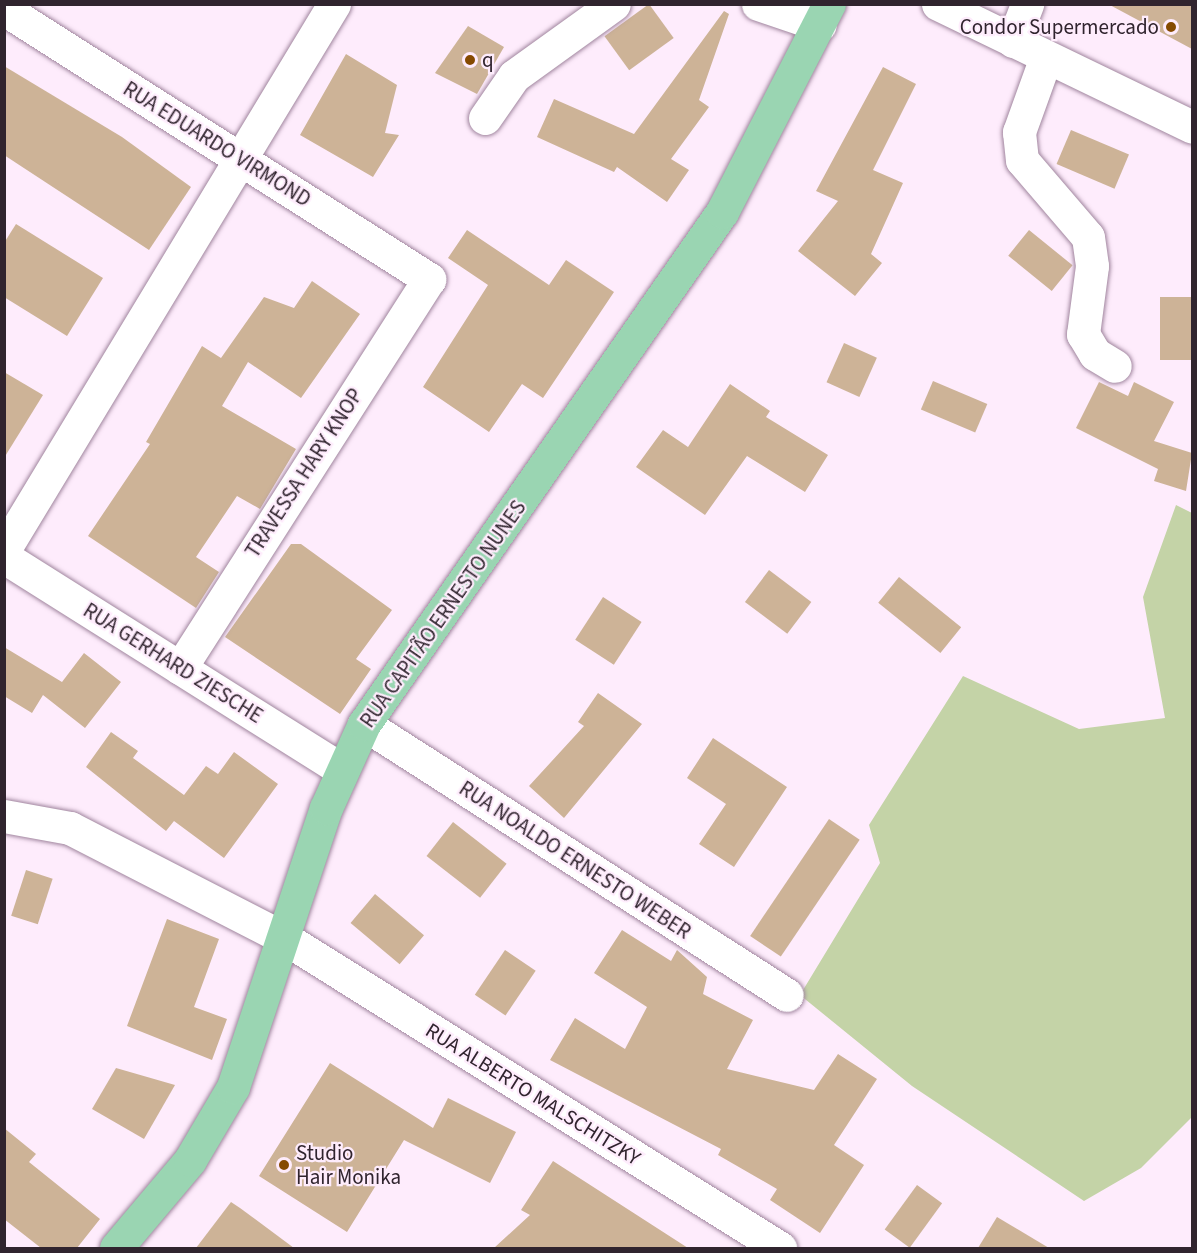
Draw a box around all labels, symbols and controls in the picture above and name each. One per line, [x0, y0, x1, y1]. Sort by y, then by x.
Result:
place label: Condor Supermercado [960, 14, 1159, 40]
marker: Condor Supermercado [1164, 20, 1178, 34]
place label: q [482, 47, 494, 73]
marker: q [463, 53, 477, 67]
street label: RUA EDUARDO VIRMOND [119, 76, 315, 212]
street label: TRAVESSA HARY KNOP [240, 384, 368, 562]
street label: RUA CAPITÃO ERNESTO NUNES [355, 495, 531, 733]
street label: RUA GERHARD ZIESCHE [79, 598, 267, 728]
street label: RUA NOALDO ERNESTO WEBER [454, 776, 696, 944]
street label: RUA ALBERTO MALSCHITZKY [421, 1017, 645, 1171]
place label: Studio Hair Monika [296, 1140, 401, 1190]
marker: Studio Hair Monika [277, 1158, 291, 1172]

